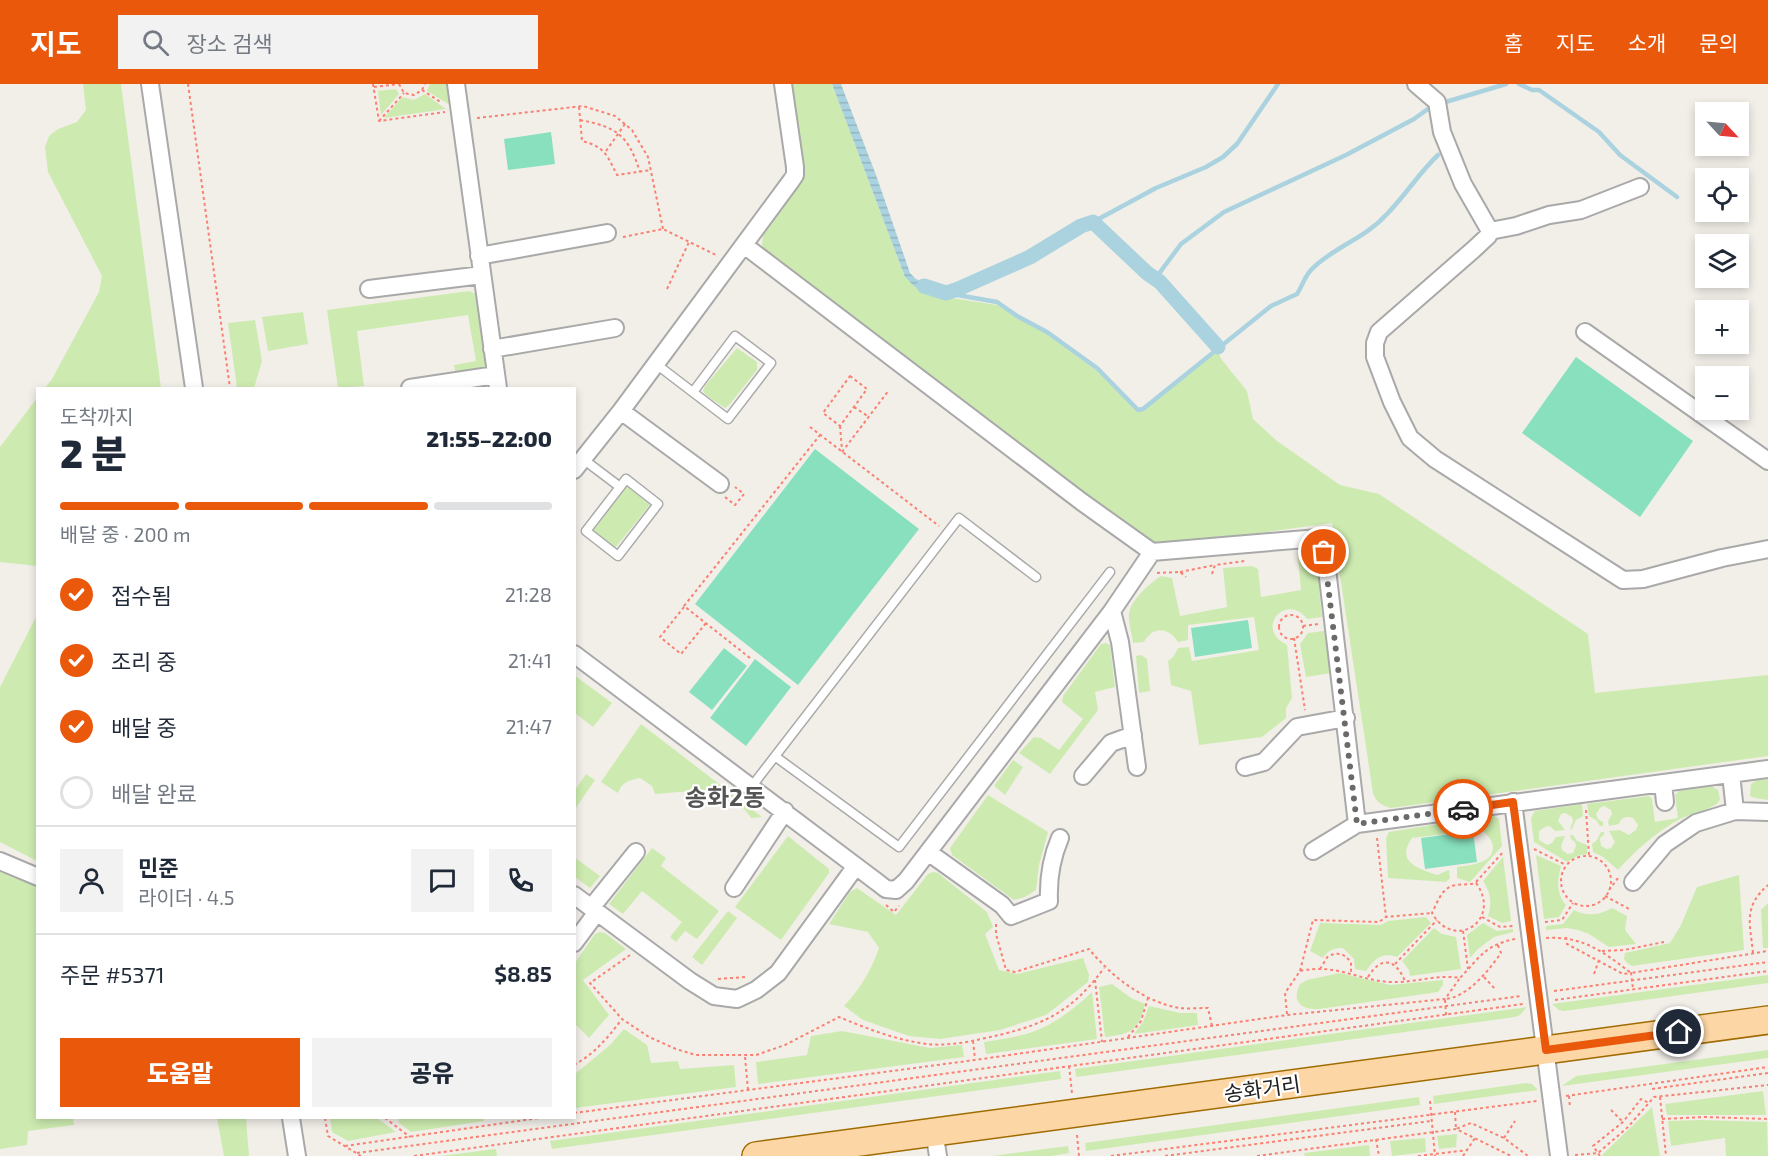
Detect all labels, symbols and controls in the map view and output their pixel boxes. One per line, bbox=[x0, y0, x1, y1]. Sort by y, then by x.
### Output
search box bbox=[118, 15, 538, 69]
text: 지도 bbox=[30, 26, 82, 60]
icon: search bbox=[139, 26, 172, 59]
text: 장소 검색 bbox=[187, 30, 272, 56]
text: 홈 bbox=[1504, 30, 1523, 55]
text: 지도 bbox=[1556, 30, 1595, 55]
text: 소개 bbox=[1628, 30, 1666, 55]
text: 문의 bbox=[1699, 30, 1738, 55]
north arrow bbox=[1695, 102, 1749, 156]
map controls bbox=[1695, 102, 1749, 420]
button: locate bbox=[1695, 168, 1749, 222]
button: layers bbox=[1695, 234, 1749, 288]
button: + bbox=[1695, 300, 1749, 354]
button: − bbox=[1695, 366, 1749, 420]
text: 도착까지 bbox=[60, 404, 134, 428]
text: 21:55–22:00 bbox=[426, 425, 552, 451]
text: 2 분 bbox=[60, 429, 127, 476]
text: 배달 중 · 200 m bbox=[60, 522, 191, 546]
pin bbox=[1298, 526, 1349, 577]
icon: bag bbox=[1307, 535, 1340, 568]
icon: check bbox=[60, 578, 93, 611]
text: 접수됨 bbox=[111, 582, 172, 608]
text: 21:28 bbox=[505, 582, 552, 606]
icon: check bbox=[60, 644, 93, 677]
text: 조리 중 bbox=[111, 648, 177, 674]
text: 21:41 bbox=[508, 648, 552, 672]
icon: check bbox=[60, 710, 93, 743]
text: 배달 중 bbox=[111, 714, 177, 740]
text: 21:47 bbox=[506, 714, 552, 738]
courier bbox=[1433, 779, 1493, 839]
text: 배달 완료 bbox=[111, 780, 197, 806]
district label: 송화2동 bbox=[685, 782, 765, 811]
icon: car bbox=[1447, 793, 1480, 826]
button: person bbox=[60, 849, 123, 912]
button: chat bbox=[411, 849, 474, 912]
button: phone bbox=[489, 849, 552, 912]
text: 민준 bbox=[138, 854, 178, 880]
text: 라이더 · 4.5 bbox=[138, 885, 234, 909]
text: $8.85 bbox=[494, 960, 552, 986]
text: 주문 #5371 bbox=[60, 961, 165, 987]
pin bbox=[1653, 1006, 1704, 1057]
icon: home bbox=[1662, 1015, 1695, 1048]
button: 도움말 bbox=[60, 1038, 300, 1107]
button: 공유 bbox=[312, 1038, 552, 1107]
street label: 송화거리 bbox=[1222, 1070, 1302, 1106]

